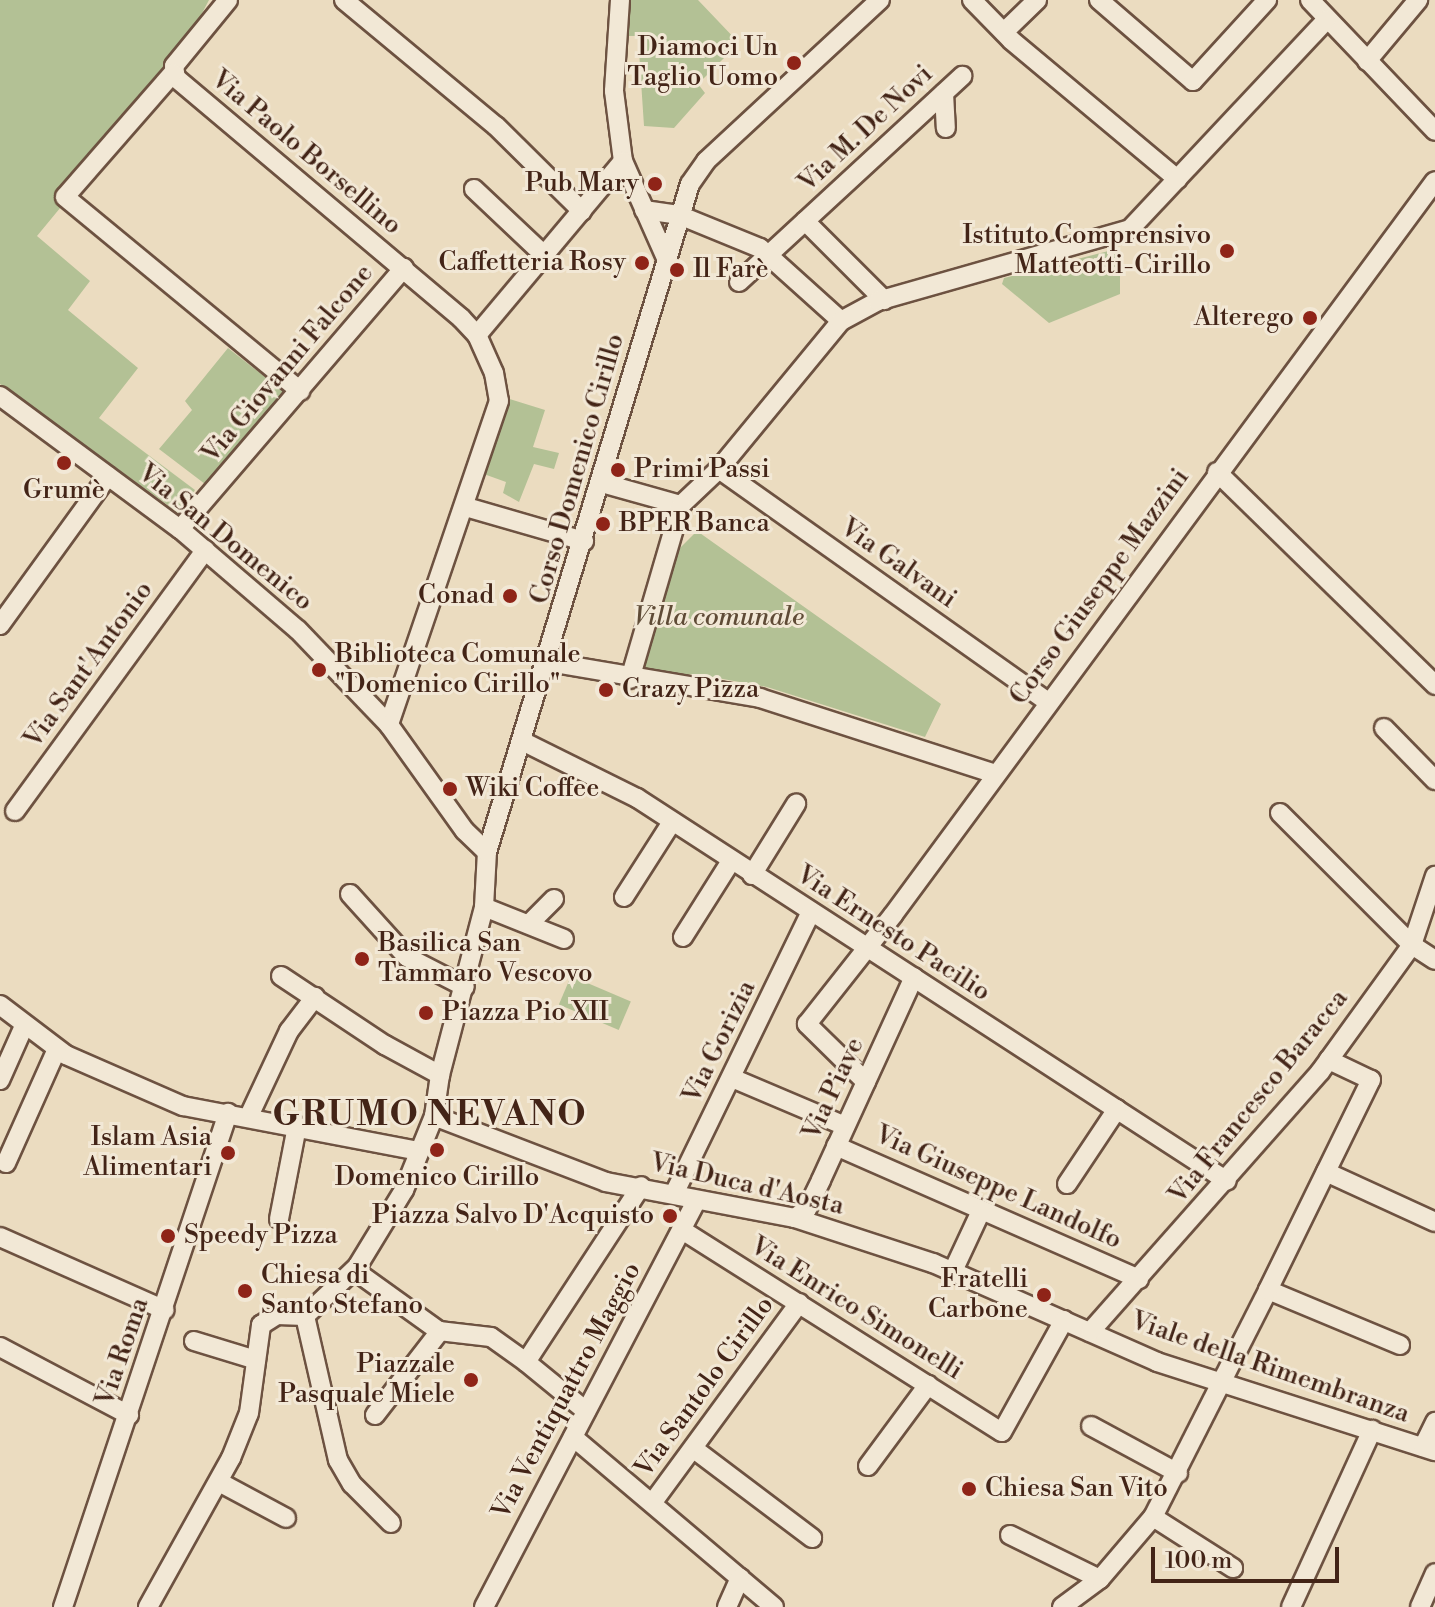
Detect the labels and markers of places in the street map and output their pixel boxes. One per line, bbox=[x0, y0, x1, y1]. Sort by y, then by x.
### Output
place label: Diamoci Un Taglio Uomo bbox=[627, 32, 778, 94]
marker: Diamoci Un Taglio Uomo bbox=[785, 54, 803, 72]
place label: Pub Mary bbox=[525, 168, 639, 200]
marker: Pub Mary bbox=[646, 175, 664, 193]
place label: Istituto Comprensivo Matteotti-Cirillo bbox=[962, 220, 1211, 282]
marker: Istituto Comprensivo Matteotti-Cirillo bbox=[1218, 242, 1236, 260]
place label: Caffetteria Rosy bbox=[438, 247, 626, 279]
marker: Caffetteria Rosy bbox=[633, 254, 651, 272]
place label: Il Farè bbox=[693, 254, 769, 286]
marker: Il Farè bbox=[668, 261, 686, 279]
place label: Alterego bbox=[1194, 302, 1294, 334]
marker: Alterego bbox=[1301, 309, 1319, 327]
marker: Grumè bbox=[55, 454, 73, 472]
place label: Primi Passi bbox=[634, 454, 770, 486]
marker: Primi Passi bbox=[609, 461, 627, 479]
place label: Grumè bbox=[23, 475, 105, 507]
place label: BPER Banca bbox=[619, 508, 770, 540]
marker: BPER Banca bbox=[594, 515, 612, 533]
place label: Conad bbox=[418, 580, 494, 612]
marker: Conad bbox=[501, 587, 519, 605]
place label: Biblioteca Comunale "Domenico Cirillo" bbox=[335, 639, 581, 700]
marker: Biblioteca Comunale "Domenico Cirillo" bbox=[310, 661, 328, 679]
place label: Crazy Pizza bbox=[622, 674, 759, 706]
marker: Crazy Pizza bbox=[597, 681, 615, 699]
place label: Wiki Coffee bbox=[466, 773, 599, 805]
marker: Wiki Coffee bbox=[441, 780, 459, 798]
place label: Basilica San Tammaro Vescovo bbox=[378, 928, 593, 990]
marker: Basilica San Tammaro Vescovo bbox=[353, 950, 371, 968]
place label: Piazza Pio XII bbox=[442, 997, 609, 1029]
marker: Piazza Pio XII bbox=[417, 1004, 435, 1022]
place label: Islam Asia Alimentari bbox=[83, 1122, 212, 1184]
marker: Domenico Cirillo bbox=[428, 1141, 446, 1159]
marker: Islam Asia Alimentari bbox=[219, 1144, 237, 1162]
place label: Domenico Cirillo bbox=[335, 1162, 539, 1194]
place label: Piazza Salvo D'Acquisto bbox=[372, 1200, 654, 1232]
marker: Piazza Salvo D'Acquisto bbox=[661, 1207, 679, 1225]
place label: Speedy Pizza bbox=[184, 1220, 338, 1252]
marker: Speedy Pizza bbox=[159, 1227, 177, 1245]
place label: Chiesa di Santo Stefano bbox=[261, 1260, 423, 1322]
place label: Fratelli Carbone bbox=[928, 1264, 1028, 1326]
marker: Chiesa di Santo Stefano bbox=[236, 1282, 254, 1300]
marker: Fratelli Carbone bbox=[1035, 1286, 1053, 1304]
place label: Piazzale Pasquale Miele bbox=[278, 1349, 455, 1410]
marker: Piazzale Pasquale Miele bbox=[462, 1371, 480, 1389]
place label: Chiesa San Vito bbox=[985, 1473, 1168, 1505]
marker: Chiesa San Vito bbox=[960, 1480, 978, 1498]

